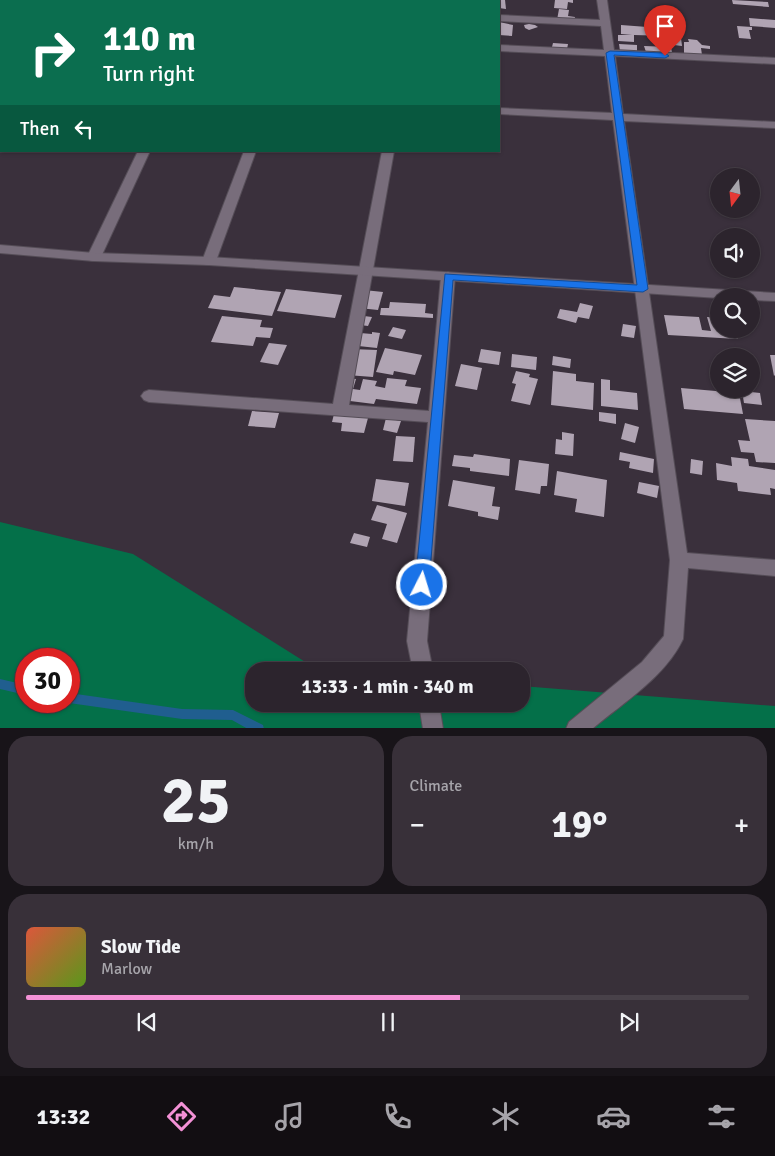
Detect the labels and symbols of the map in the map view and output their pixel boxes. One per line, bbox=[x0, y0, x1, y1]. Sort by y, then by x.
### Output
pin bbox=[644, 5, 686, 56]
north arrow bbox=[710, 168, 760, 218]
position arrow bbox=[395, 558, 447, 610]
speed limit sign: 30 bbox=[15, 648, 80, 713]

